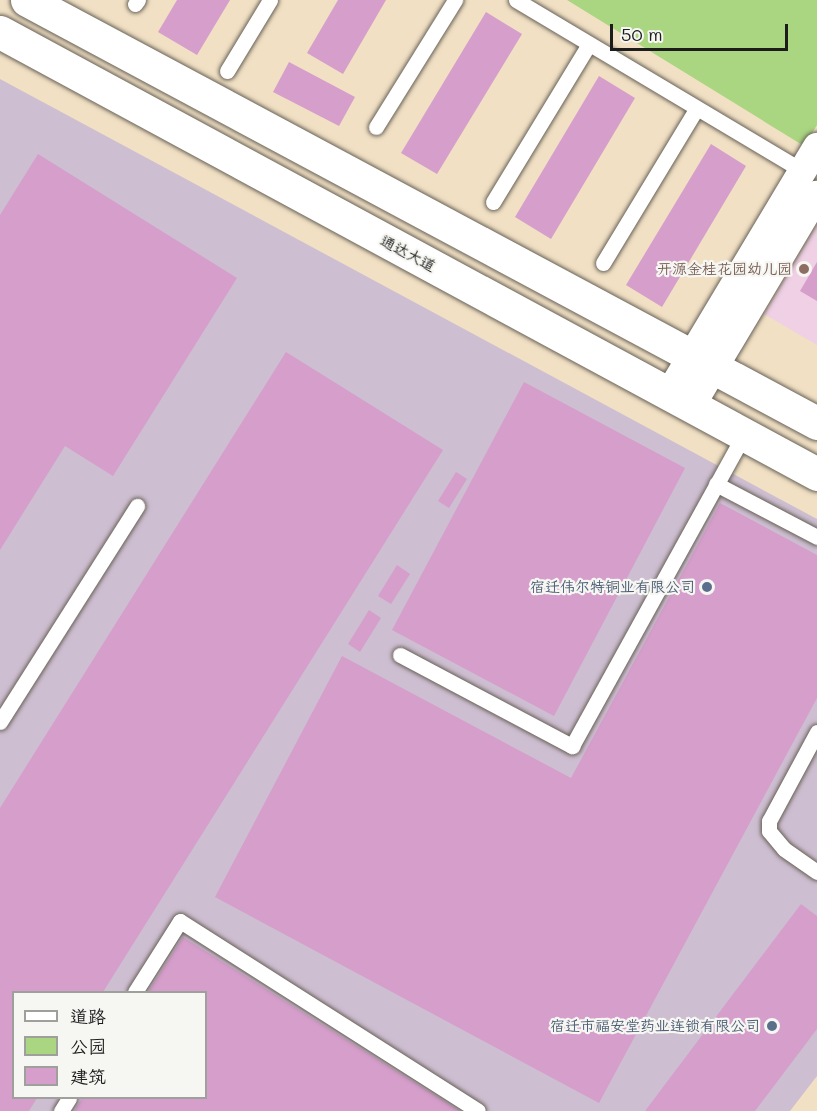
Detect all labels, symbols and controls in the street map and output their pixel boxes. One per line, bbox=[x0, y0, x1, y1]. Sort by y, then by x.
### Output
scale bar bbox=[613, 12, 792, 50]
text: 50 m bbox=[621, 22, 663, 46]
street label: 通达大道 bbox=[377, 231, 439, 275]
place label: 开源金桂花园幼儿园 bbox=[657, 260, 792, 278]
marker: 开源金桂花园幼儿园 bbox=[797, 262, 811, 276]
place label: 宿迁伟尔特铜业有限公司 bbox=[530, 578, 695, 596]
marker: 宿迁伟尔特铜业有限公司 bbox=[700, 580, 714, 594]
legend bbox=[12, 991, 207, 1099]
text: 道路 bbox=[70, 1004, 106, 1028]
place label: 宿迁市福安堂药业连锁有限公司 bbox=[550, 1017, 760, 1035]
marker: 宿迁市福安堂药业连锁有限公司 bbox=[765, 1019, 779, 1033]
text: 公园 bbox=[70, 1034, 106, 1058]
text: 建筑 bbox=[70, 1064, 106, 1088]

